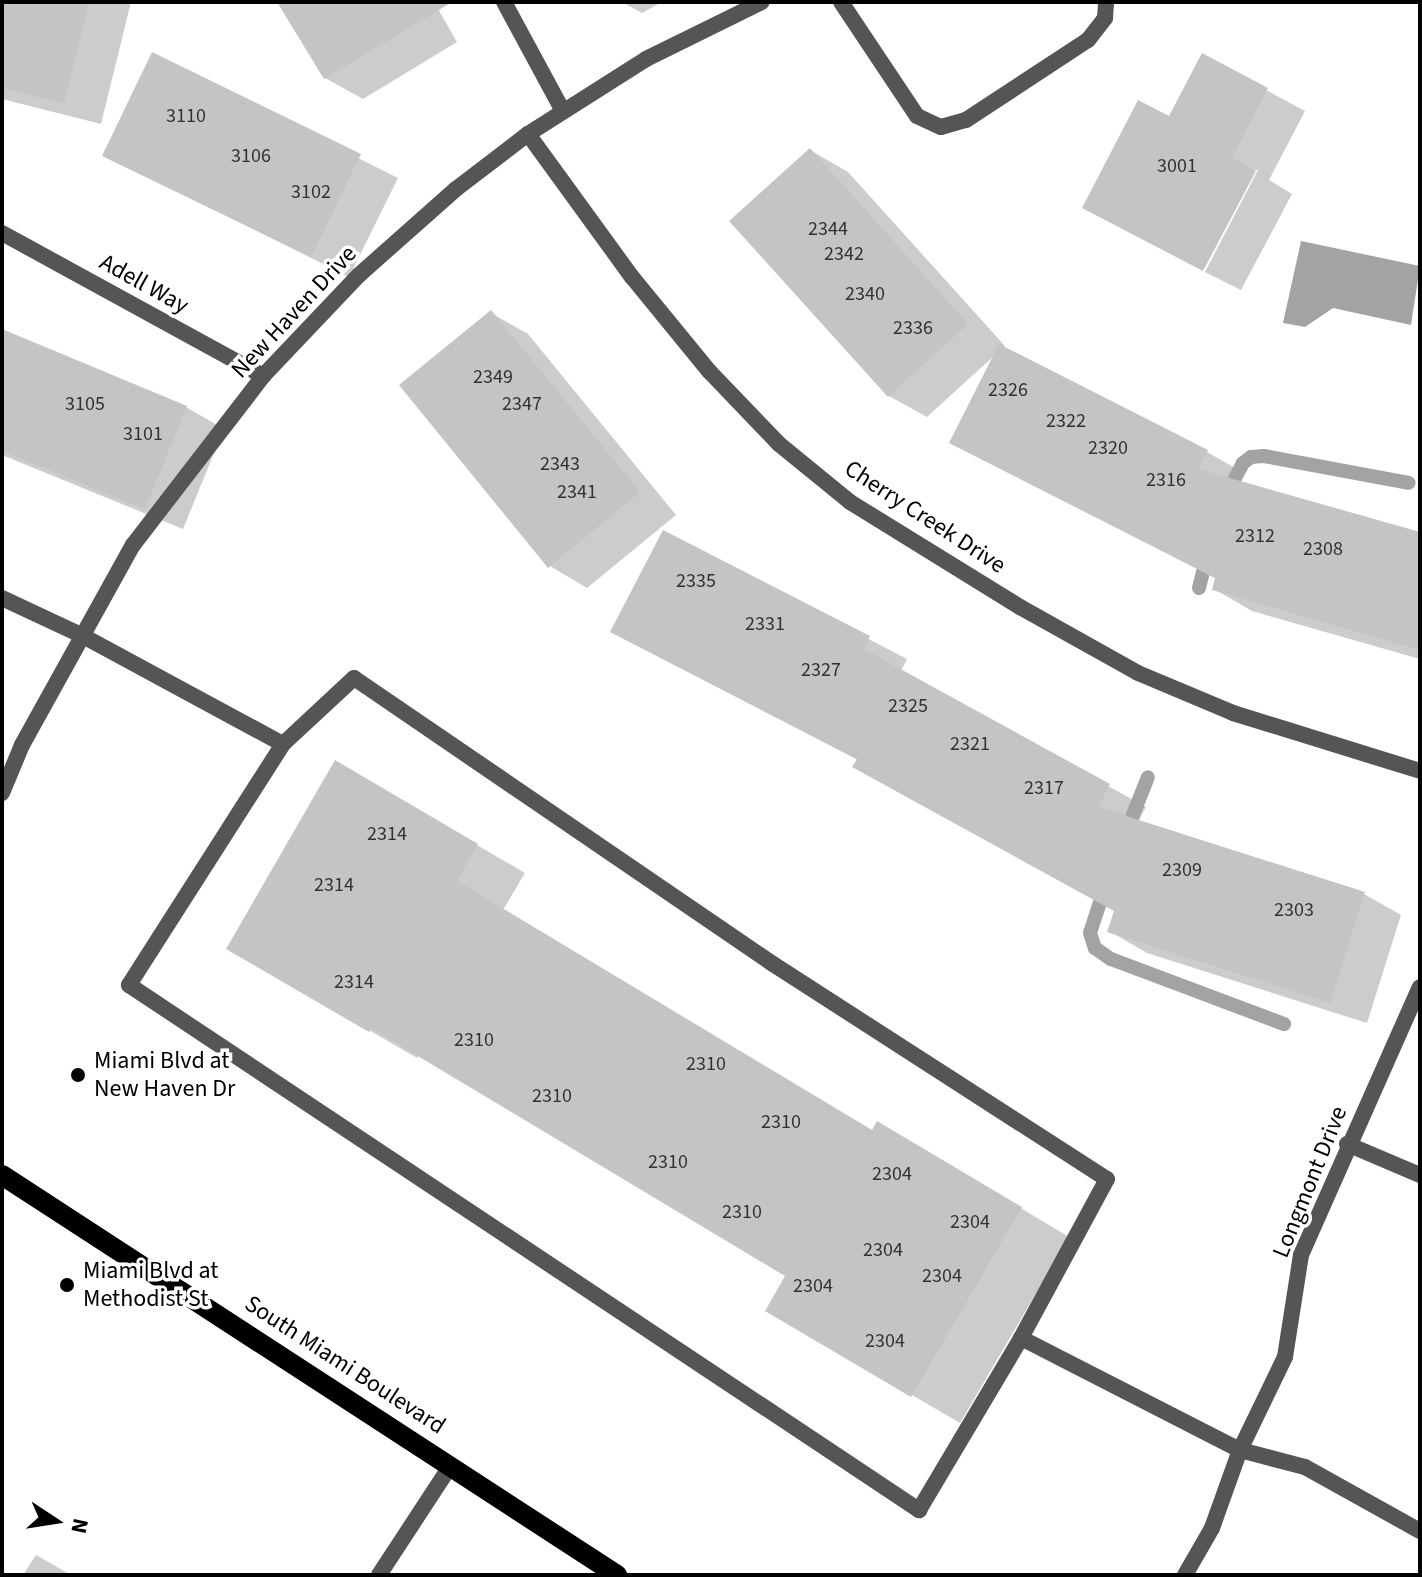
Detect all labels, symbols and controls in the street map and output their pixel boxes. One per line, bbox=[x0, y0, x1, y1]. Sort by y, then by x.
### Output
house number: 3110 bbox=[166, 104, 206, 128]
house number: 3106 bbox=[231, 144, 271, 168]
house number: 3001 bbox=[1157, 154, 1197, 178]
house number: 3102 bbox=[291, 180, 331, 204]
house number: 2344 bbox=[808, 217, 848, 241]
street label: New Haven Drive bbox=[225, 240, 363, 384]
house number: 2342 bbox=[824, 242, 864, 266]
street label: Adell Way bbox=[95, 248, 193, 320]
house number: 2340 bbox=[845, 282, 885, 306]
house number: 2336 bbox=[893, 316, 933, 340]
house number: 2349 bbox=[473, 365, 513, 389]
house number: 2326 bbox=[988, 378, 1028, 402]
house number: 3105 bbox=[65, 392, 105, 416]
house number: 2347 bbox=[502, 392, 542, 416]
house number: 2322 bbox=[1046, 409, 1086, 433]
house number: 3101 bbox=[123, 422, 163, 446]
house number: 2320 bbox=[1088, 436, 1128, 460]
house number: 2343 bbox=[540, 452, 580, 476]
street label: Cherry Creek Drive bbox=[839, 454, 1011, 580]
house number: 2316 bbox=[1146, 468, 1186, 492]
house number: 2341 bbox=[557, 480, 597, 504]
house number: 2312 bbox=[1235, 524, 1275, 548]
house number: 2308 bbox=[1303, 537, 1343, 561]
house number: 2335 bbox=[676, 569, 716, 593]
house number: 2331 bbox=[745, 612, 785, 636]
house number: 2327 bbox=[801, 658, 841, 682]
house number: 2325 bbox=[888, 694, 928, 718]
house number: 2321 bbox=[950, 732, 990, 756]
house number: 2317 bbox=[1024, 776, 1064, 800]
house number: 2314 bbox=[367, 822, 407, 846]
house number: 2309 bbox=[1162, 858, 1202, 882]
house number: 2314 bbox=[314, 873, 354, 897]
house number: 2303 bbox=[1274, 898, 1314, 922]
house number: 2314 bbox=[334, 970, 374, 994]
house number: 2310 bbox=[454, 1028, 494, 1052]
place label: Miami Blvd at New Haven Dr bbox=[94, 1047, 235, 1103]
house number: 2310 bbox=[686, 1052, 726, 1076]
marker: Miami Blvd at New Haven Dr bbox=[69, 1066, 87, 1084]
house number: 2310 bbox=[532, 1084, 572, 1108]
street label: Longmont Drive bbox=[1267, 1102, 1353, 1262]
house number: 2310 bbox=[761, 1110, 801, 1134]
house number: 2310 bbox=[648, 1150, 688, 1174]
house number: 2304 bbox=[872, 1162, 912, 1186]
house number: 2310 bbox=[722, 1200, 762, 1224]
house number: 2304 bbox=[950, 1210, 990, 1234]
house number: 2304 bbox=[863, 1238, 903, 1262]
place label: Miami Blvd at Methodist St bbox=[83, 1257, 218, 1313]
house number: 2304 bbox=[922, 1264, 962, 1288]
house number: 2304 bbox=[793, 1274, 833, 1298]
marker: Miami Blvd at Methodist St bbox=[58, 1276, 76, 1294]
street label: South Miami Boulevard bbox=[239, 1289, 451, 1441]
house number: 2304 bbox=[865, 1329, 905, 1353]
north arrow bbox=[16, 1481, 96, 1561]
text: N bbox=[62, 1515, 97, 1536]

